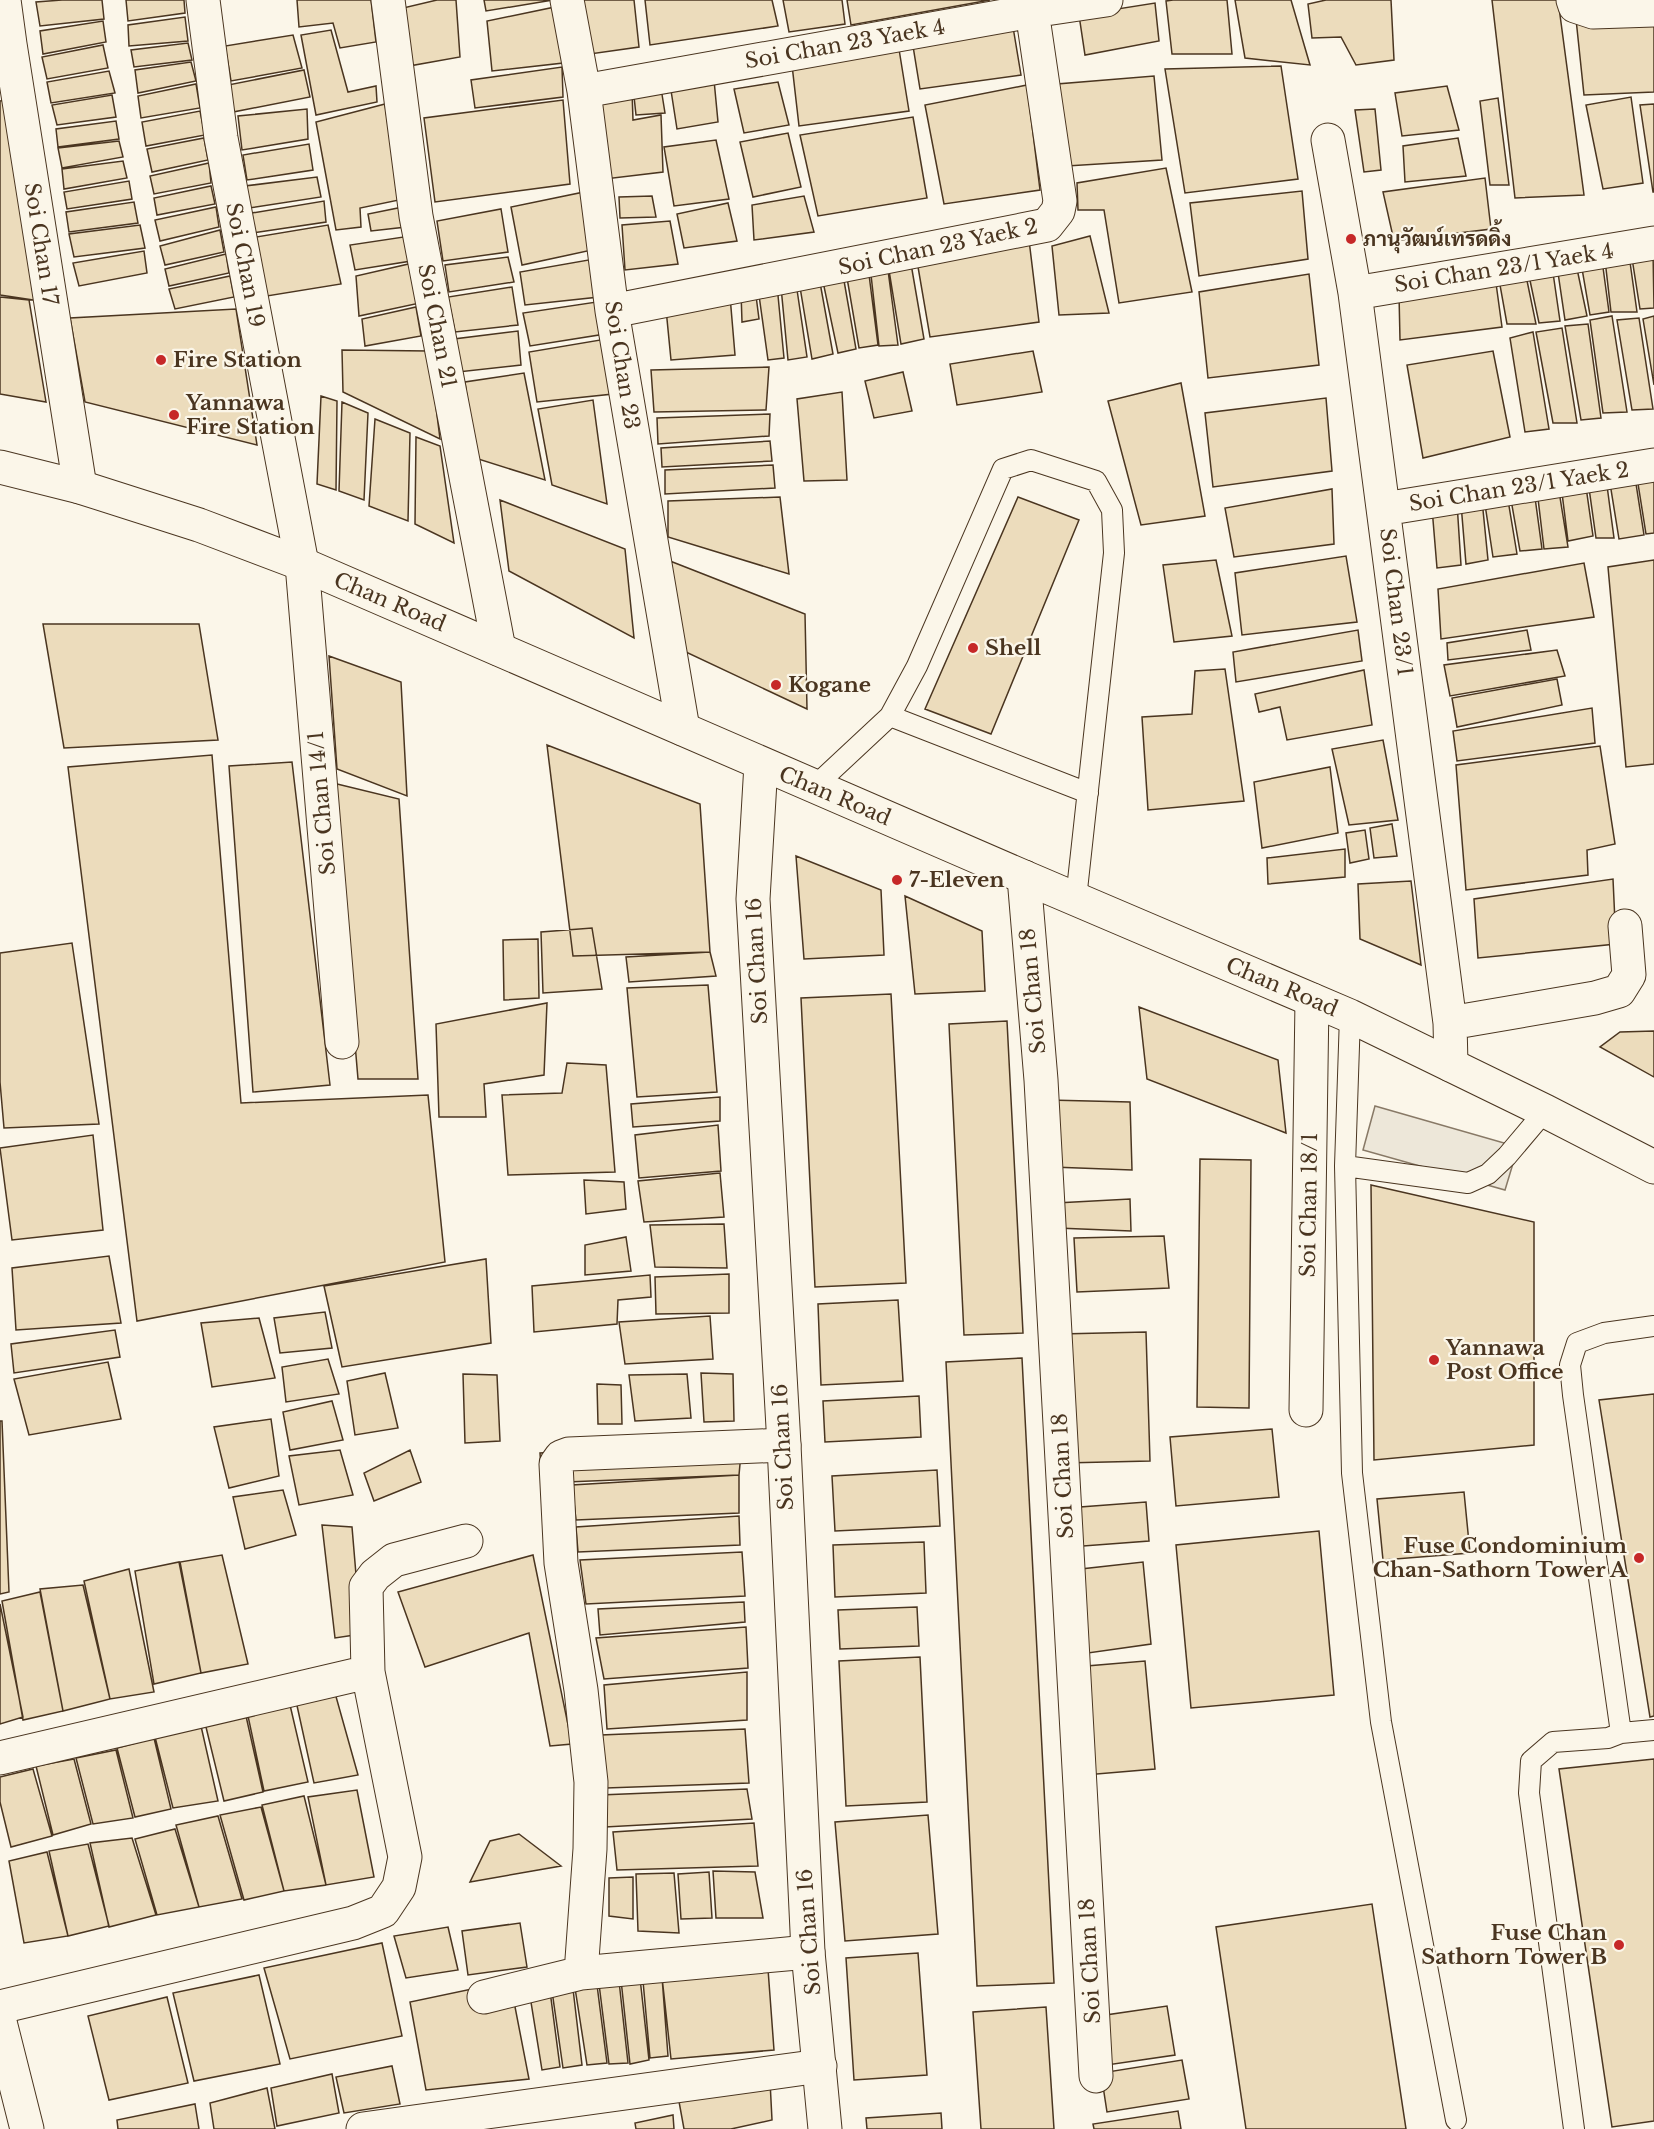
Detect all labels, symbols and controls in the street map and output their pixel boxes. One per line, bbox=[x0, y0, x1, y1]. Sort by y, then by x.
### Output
street label: Soi Chan 23 Yaek 4 bbox=[743, 14, 947, 74]
street label: Soi Chan 17 bbox=[18, 181, 64, 308]
street label: Soi Chan 19 bbox=[220, 200, 270, 330]
street label: Soi Chan 23 Yaek 2 bbox=[836, 213, 1040, 281]
place label: ภานุวัฒน์เทรดดิ้ง bbox=[1363, 219, 1511, 254]
marker: ภานุวัฒน์เทรดดิ้ง bbox=[1344, 232, 1358, 246]
street label: Soi Chan 23/1 Yaek 4 bbox=[1392, 238, 1616, 298]
street label: Soi Chan 21 bbox=[412, 262, 462, 390]
street label: Soi Chan 23 bbox=[599, 299, 645, 431]
place label: Fire Station bbox=[173, 347, 302, 373]
marker: Fire Station bbox=[154, 353, 168, 367]
place label: Yannawa Fire Station bbox=[185, 390, 315, 440]
marker: Yannawa Fire Station bbox=[167, 408, 181, 422]
street label: Soi Chan 23/1 Yaek 2 bbox=[1407, 457, 1631, 517]
street label: Soi Chan 23/1 bbox=[1374, 527, 1418, 677]
street label: Chan Road bbox=[330, 567, 450, 637]
place label: Shell bbox=[985, 635, 1042, 661]
marker: Shell bbox=[966, 641, 980, 655]
place label: Kogane bbox=[788, 672, 871, 698]
marker: Kogane bbox=[769, 678, 783, 692]
street label: Soi Chan 14/1 bbox=[303, 730, 341, 876]
street label: Chan Road bbox=[775, 761, 895, 831]
place label: 7-Eleven bbox=[909, 867, 1004, 893]
marker: 7-Eleven bbox=[890, 873, 904, 887]
street label: Soi Chan 16 bbox=[741, 897, 773, 1025]
street label: Soi Chan 18 bbox=[1015, 927, 1051, 1055]
street label: Chan Road bbox=[1222, 952, 1342, 1022]
street label: Soi Chan 18/1 bbox=[1295, 1132, 1323, 1278]
place label: Yannawa Post Office bbox=[1445, 1335, 1564, 1385]
marker: Yannawa Post Office bbox=[1427, 1353, 1441, 1367]
street label: Soi Chan 16 bbox=[767, 1383, 799, 1511]
street label: Soi Chan 18 bbox=[1047, 1412, 1079, 1540]
place label: Fuse Condominium Chan-Sathorn Tower A bbox=[1373, 1533, 1628, 1583]
marker: Fuse Condominium Chan-Sathorn Tower A bbox=[1632, 1551, 1646, 1565]
street label: Soi Chan 16 bbox=[792, 1868, 826, 1996]
street label: Soi Chan 18 bbox=[1074, 1897, 1106, 2025]
place label: Fuse Chan Sathorn Tower B bbox=[1421, 1920, 1607, 1970]
marker: Fuse Chan Sathorn Tower B bbox=[1612, 1938, 1626, 1952]

